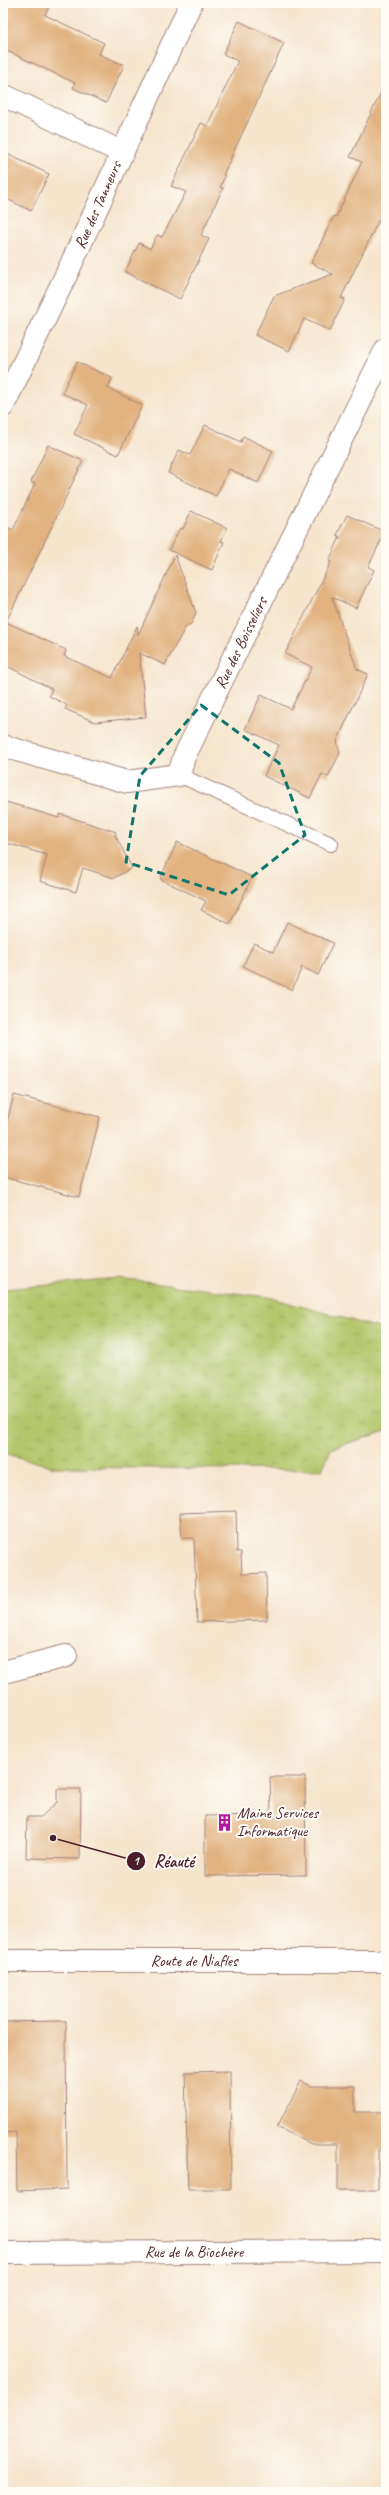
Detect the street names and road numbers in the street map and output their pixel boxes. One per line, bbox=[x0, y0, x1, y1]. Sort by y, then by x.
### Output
street label: Rue des Tanneurs bbox=[70, 157, 127, 252]
street label: Rue des Boisseliers bbox=[210, 593, 272, 692]
street label: Route de Niafles bbox=[151, 1951, 239, 1971]
street label: Rue de la Biochère bbox=[145, 2242, 245, 2262]

